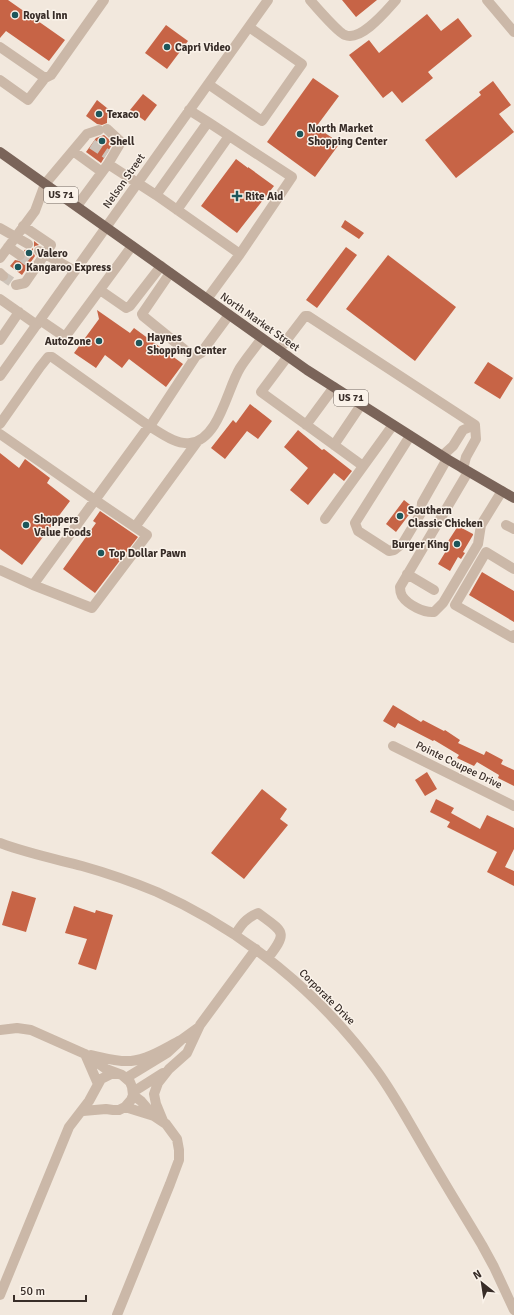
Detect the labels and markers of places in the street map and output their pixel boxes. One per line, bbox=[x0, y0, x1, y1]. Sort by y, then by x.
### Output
place label: Royal Inn bbox=[23, 9, 68, 22]
marker: Royal Inn bbox=[10, 10, 20, 20]
place label: Capri Video bbox=[175, 41, 231, 54]
marker: Capri Video bbox=[162, 42, 172, 52]
place label: Texaco bbox=[107, 108, 139, 121]
marker: Texaco bbox=[94, 109, 104, 119]
place label: North Market Shopping Center bbox=[308, 122, 388, 148]
marker: North Market Shopping Center bbox=[295, 129, 305, 139]
place label: Shell bbox=[110, 135, 135, 148]
marker: Shell bbox=[97, 136, 107, 146]
place label: Rite Aid bbox=[245, 190, 283, 203]
marker: Rite Aid bbox=[232, 191, 242, 201]
place label: Valero bbox=[37, 247, 68, 260]
marker: Valero bbox=[24, 248, 34, 258]
place label: Kangaroo Express bbox=[26, 261, 111, 274]
marker: Kangaroo Express bbox=[13, 262, 23, 272]
place label: Haynes Shopping Center bbox=[147, 331, 227, 357]
place label: AutoZone bbox=[45, 335, 92, 348]
marker: AutoZone bbox=[94, 336, 104, 346]
marker: Haynes Shopping Center bbox=[134, 338, 144, 348]
place label: Southern Classic Chicken bbox=[408, 504, 483, 530]
marker: Southern Classic Chicken bbox=[395, 511, 405, 521]
place label: Shoppers Value Foods bbox=[34, 513, 91, 539]
marker: Shoppers Value Foods bbox=[21, 520, 31, 530]
place label: Burger King bbox=[392, 538, 449, 551]
marker: Burger King bbox=[452, 539, 462, 549]
place label: Top Dollar Pawn bbox=[109, 547, 186, 560]
marker: Top Dollar Pawn bbox=[96, 548, 106, 558]

